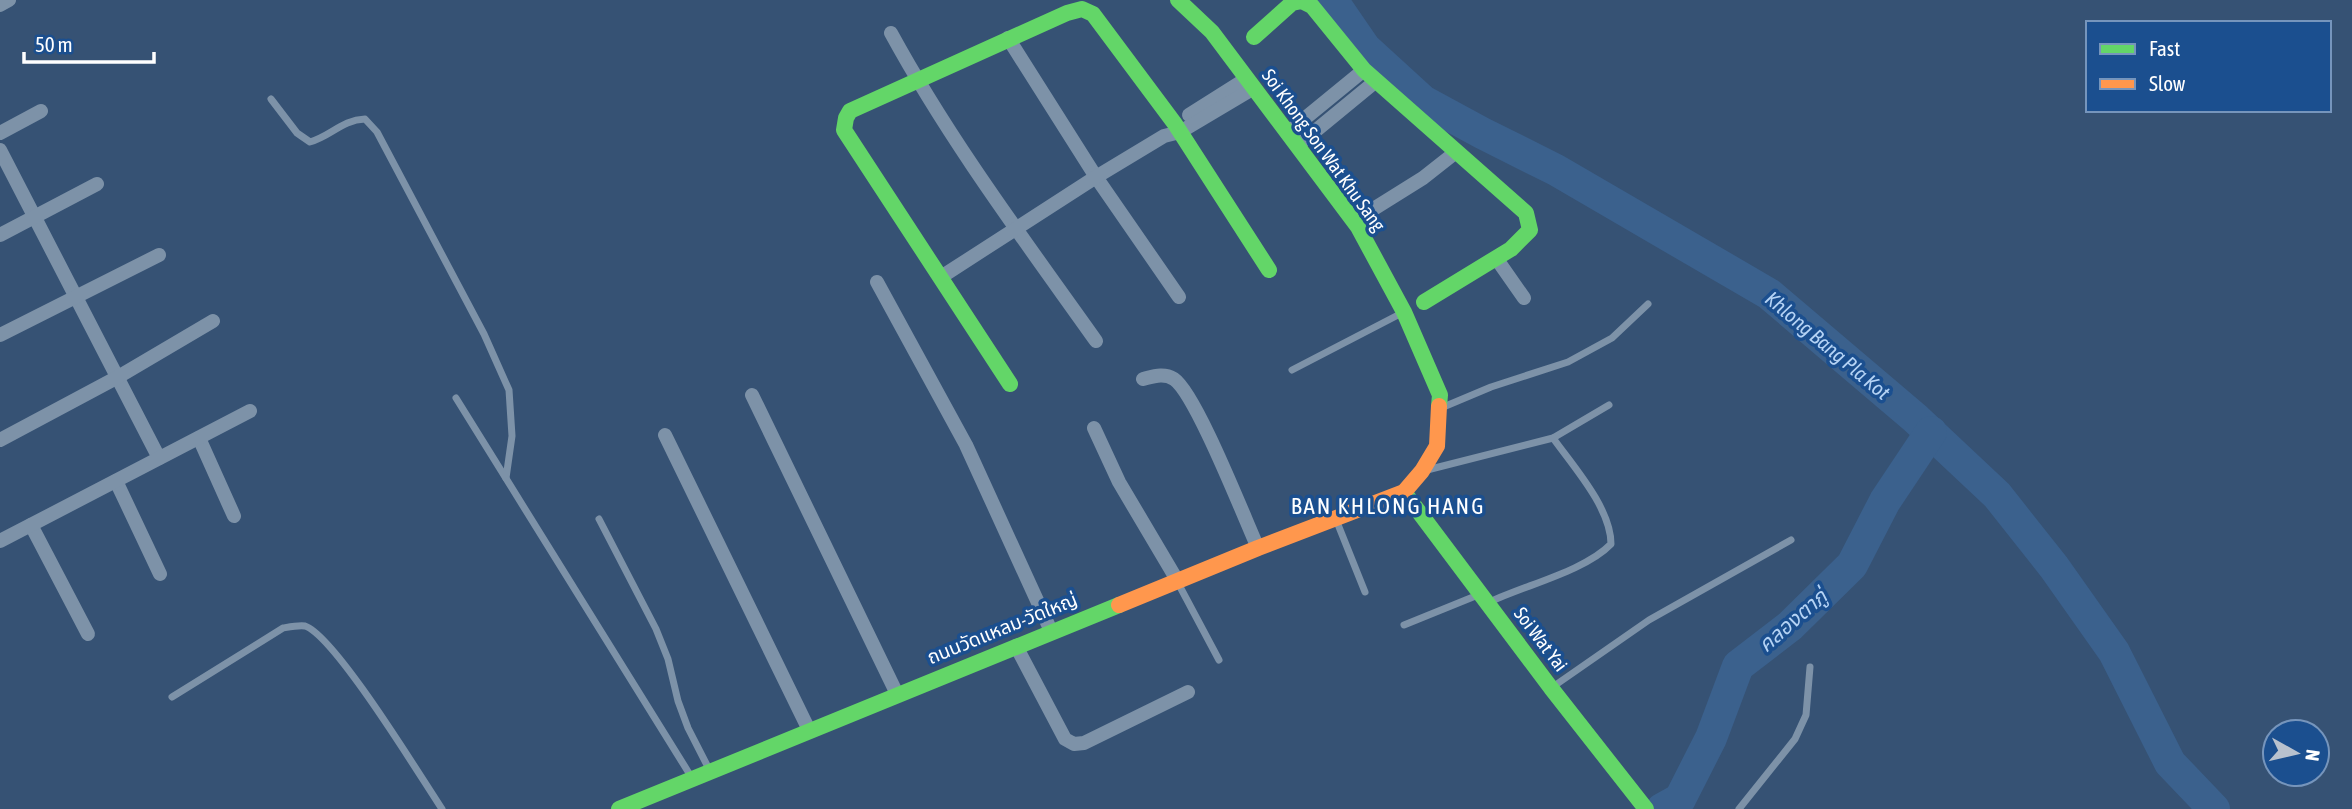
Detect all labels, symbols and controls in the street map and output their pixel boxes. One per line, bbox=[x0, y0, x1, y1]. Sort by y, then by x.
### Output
scale bar bbox=[24, 21, 154, 65]
legend bbox=[2086, 21, 2331, 112]
text: 50 m bbox=[35, 32, 73, 56]
text: Fast bbox=[2149, 36, 2180, 60]
street label: Soi Khong Son Wat Khu Sang bbox=[1258, 65, 1391, 236]
text: Slow bbox=[2149, 71, 2186, 95]
water label: Khlong Bang Pla Kot bbox=[1761, 286, 1895, 404]
district label: BAN KHLONG HANG bbox=[1291, 493, 1485, 519]
water label: คลองตาภู่ bbox=[1753, 582, 1835, 658]
street label: ถนนวัดแหลม-วัดใหญ่ bbox=[924, 588, 1080, 668]
street label: Soi Wat Yai bbox=[1510, 603, 1572, 675]
north arrow bbox=[2261, 718, 2331, 788]
text: N bbox=[2301, 748, 2325, 762]

